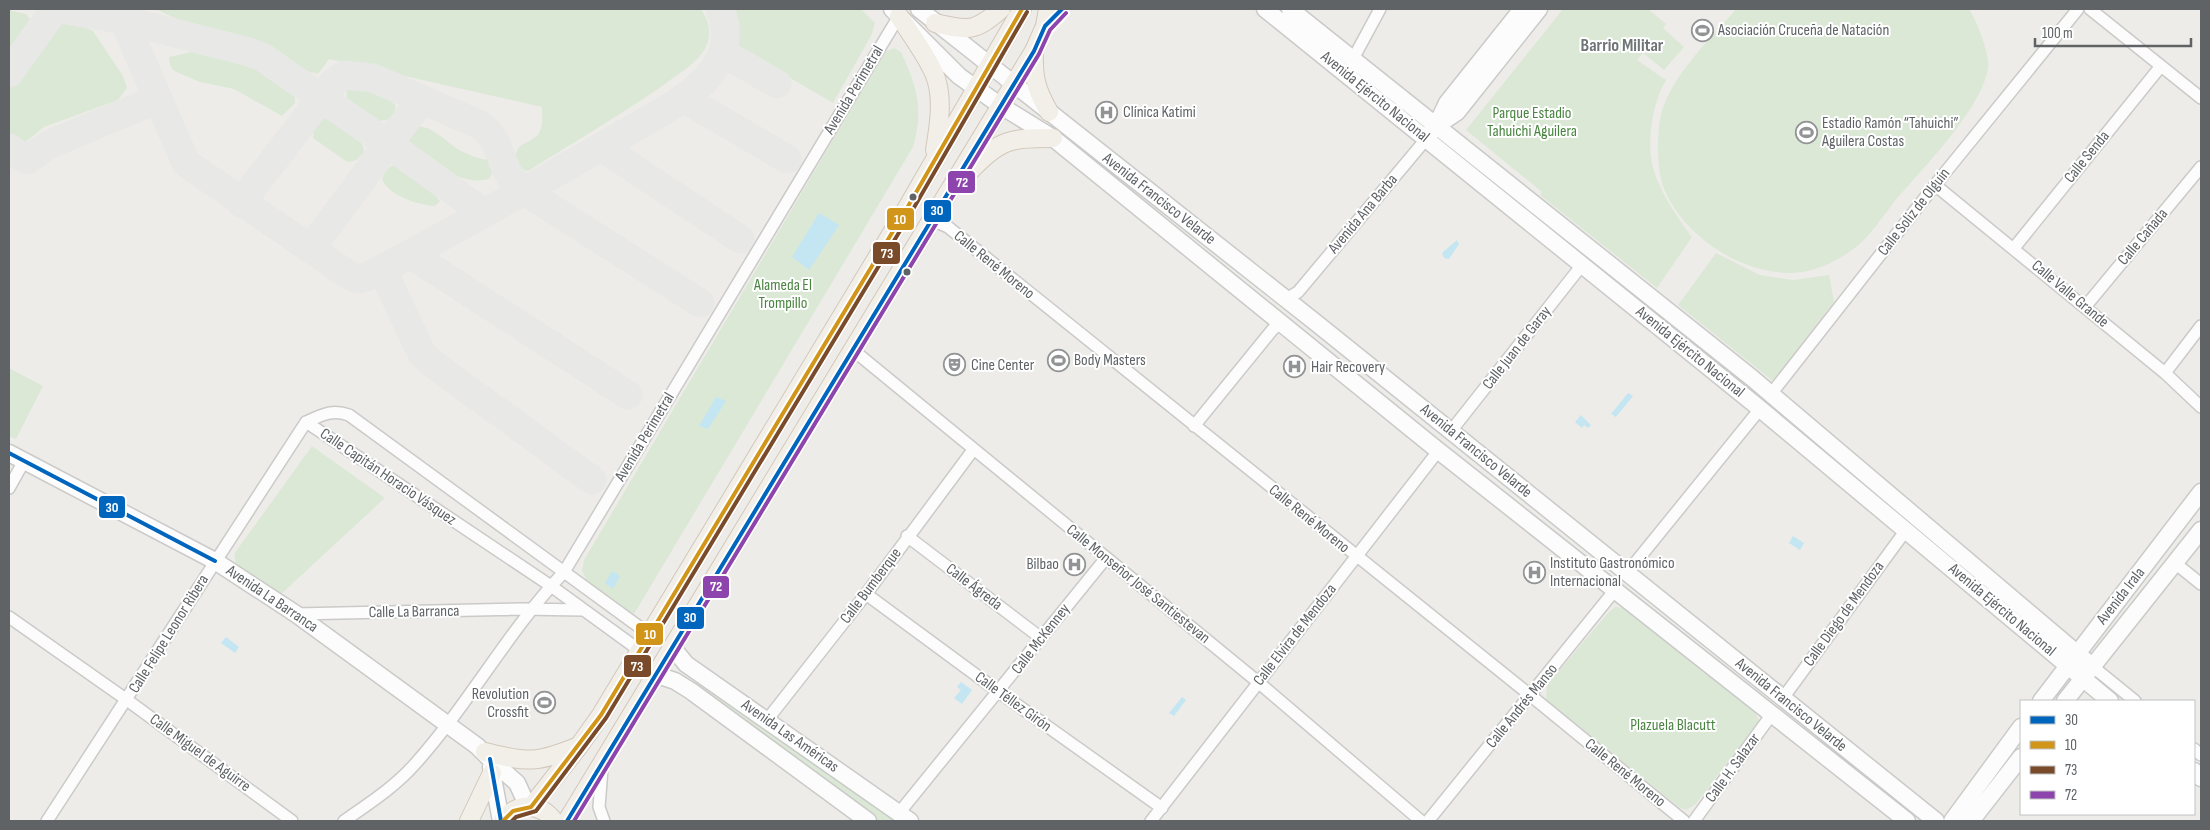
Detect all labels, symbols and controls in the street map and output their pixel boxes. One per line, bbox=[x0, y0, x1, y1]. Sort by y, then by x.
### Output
scale bar bbox=[2035, 15, 2191, 47]
sports icon: Asociación Cruceña de Natación bbox=[1690, 18, 1714, 42]
place label: Asociación Cruceña de Natación bbox=[1717, 21, 1889, 40]
text: 100 m bbox=[2042, 24, 2073, 43]
district label: Barrio Militar bbox=[1581, 35, 1664, 56]
street label: Avenida Perimetral bbox=[820, 42, 888, 139]
street label: Avenida Ejército Nacional bbox=[1316, 47, 1433, 147]
hospital icon: Clínica Katimi bbox=[1095, 100, 1119, 124]
place label: Clínica Katimi bbox=[1123, 103, 1196, 122]
park label: Parque Estadio Tahuichi Aguilera bbox=[1487, 104, 1577, 141]
place label: Estadio Ramón “Tahuichi” Aguilera Costas bbox=[1821, 114, 1959, 151]
sports icon: Estadio Ramón “Tahuichi” Aguilera Costas bbox=[1794, 120, 1818, 144]
street label: Calle Senda bbox=[2060, 127, 2114, 187]
street label: Avenida Francisco Velarde bbox=[1098, 148, 1219, 249]
street label: Calle Soliz de Olguín bbox=[1874, 164, 1954, 260]
line badge: 72 bbox=[947, 170, 976, 194]
street label: Avenida Ana Barba bbox=[1324, 170, 1402, 258]
text: 72 bbox=[956, 174, 968, 191]
unlabelled marker bbox=[908, 192, 918, 202]
line badge: 30 bbox=[923, 199, 952, 223]
text: 30 bbox=[931, 202, 944, 219]
street label: Calle Cañada bbox=[2114, 205, 2172, 269]
line badge: 10 bbox=[886, 207, 915, 231]
text: 10 bbox=[894, 211, 906, 228]
street label: Calle René Moreno bbox=[950, 227, 1038, 303]
line badge: 73 bbox=[872, 241, 901, 265]
text: 73 bbox=[881, 245, 893, 262]
street label: Calle Valle Grande bbox=[2028, 256, 2112, 332]
unlabelled marker bbox=[902, 267, 912, 277]
park label: Alameda El Trompillo bbox=[753, 276, 812, 313]
street label: Avenida Ejército Nacional bbox=[1631, 302, 1748, 402]
street label: Calle Juan de Garay bbox=[1479, 303, 1555, 393]
sports icon: Body Masters bbox=[1046, 348, 1070, 372]
place label: Body Masters bbox=[1074, 351, 1146, 370]
theatre icon: Cine Center bbox=[943, 353, 967, 377]
hospital icon: Hair Recovery bbox=[1283, 355, 1307, 379]
place label: Cine Center bbox=[971, 356, 1035, 375]
place label: Hair Recovery bbox=[1311, 358, 1385, 377]
street label: Avenida Perimetral bbox=[611, 389, 679, 486]
street label: Avenida Francisco Velarde bbox=[1416, 400, 1536, 502]
street label: Calle Capitán Horacio Vásquez bbox=[316, 424, 460, 530]
street label: Calle René Moreno bbox=[1265, 481, 1353, 557]
line badge: 30 bbox=[98, 495, 126, 519]
text: 30 bbox=[106, 499, 119, 516]
street label: Calle Monseñor José Santiestevan bbox=[1062, 520, 1214, 648]
street label: Calle Bumberque bbox=[836, 544, 906, 628]
hospital icon: Bilbao bbox=[1063, 552, 1087, 576]
place label: Instituto Gastronómico Internacional bbox=[1550, 554, 1675, 591]
place label: Bilbao bbox=[1027, 555, 1059, 574]
street label: Calle Diego de Mendoza bbox=[1800, 558, 1888, 670]
street label: Avenida Ejército Nacional bbox=[1944, 559, 2060, 660]
street label: Calle Ágreda bbox=[942, 560, 1006, 614]
hospital icon: Instituto Gastronómico Internacional bbox=[1522, 560, 1546, 584]
street label: Avenida La Barranca bbox=[222, 561, 321, 637]
street label: Avenida Irala bbox=[2092, 564, 2149, 629]
street label: Calle Felipe Leonor Ribera bbox=[125, 571, 213, 697]
line badge: 72 bbox=[702, 575, 730, 599]
text: 72 bbox=[710, 578, 722, 595]
street label: Calle Elvira de Mendoza bbox=[1249, 580, 1341, 690]
street label: Calle McKenney bbox=[1008, 600, 1074, 678]
street label: Calle La Barranca bbox=[368, 602, 460, 622]
line badge: 30 bbox=[676, 606, 705, 630]
text: 30 bbox=[684, 609, 697, 626]
line badge: 10 bbox=[635, 622, 664, 646]
text: 10 bbox=[644, 626, 656, 643]
line badge: 73 bbox=[623, 654, 652, 678]
street label: Avenida Francisco Velarde bbox=[1731, 654, 1851, 756]
text: 73 bbox=[631, 658, 643, 675]
street label: Calle Andrés Manso bbox=[1482, 660, 1562, 752]
street label: Calle Téllez Girón bbox=[971, 668, 1055, 736]
place label: Revolution Crossfit bbox=[472, 685, 529, 722]
sports icon: Revolution Crossfit bbox=[533, 691, 557, 715]
street label: Avenida Las Américas bbox=[737, 695, 842, 777]
legend bbox=[2020, 700, 2195, 815]
street label: Calle Miguel de Aguirre bbox=[146, 710, 254, 796]
text: 30 bbox=[2065, 711, 2078, 730]
park label: Plazuela Blacutt bbox=[1630, 716, 1716, 735]
street label: Calle H. Salazar bbox=[1702, 729, 1765, 806]
street label: Calle René Moreno bbox=[1581, 735, 1669, 811]
text: 10 bbox=[2065, 736, 2077, 755]
text: 73 bbox=[2065, 761, 2077, 780]
text: 72 bbox=[2065, 786, 2077, 805]

